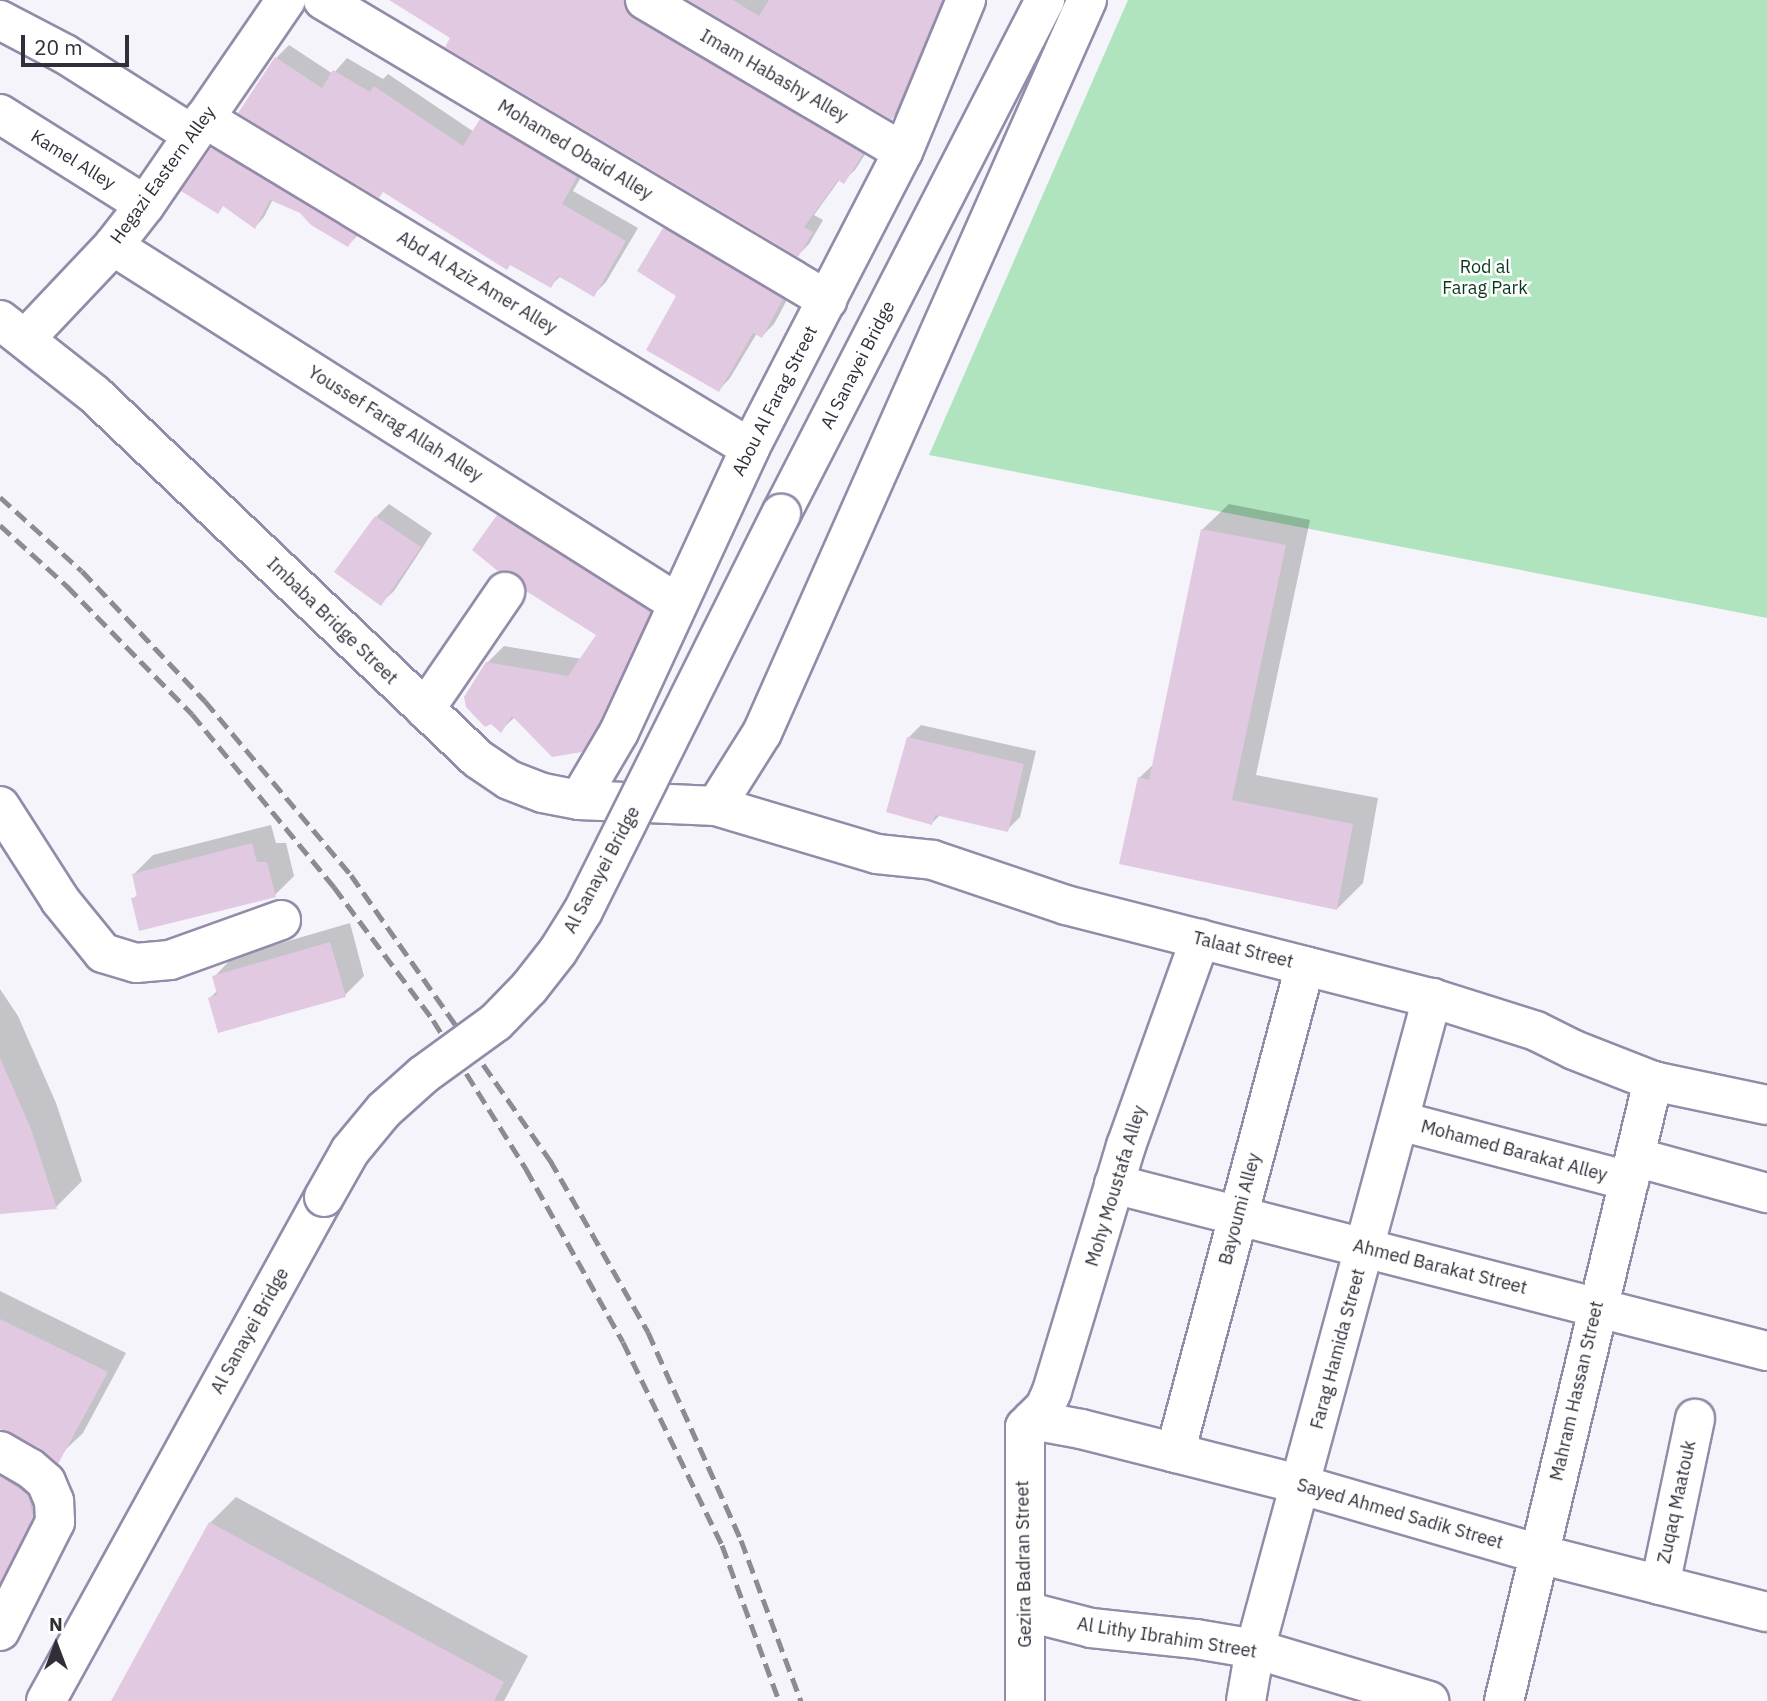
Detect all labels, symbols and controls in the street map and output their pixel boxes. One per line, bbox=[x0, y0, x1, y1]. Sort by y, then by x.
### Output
scale bar bbox=[24, 21, 133, 65]
street label: Imam Habashy Alley bbox=[696, 25, 852, 127]
text: 20 m bbox=[34, 33, 83, 61]
street label: Mohamed Obaid Alley bbox=[494, 95, 656, 205]
street label: Hegazi Eastern Alley bbox=[106, 102, 220, 248]
street label: Kamel Alley bbox=[27, 126, 119, 194]
street label: Abd Al Aziz Amer Alley bbox=[393, 227, 561, 339]
park label: Rod al Farag Park bbox=[1442, 257, 1528, 300]
street label: Al Sanayei Bridge bbox=[816, 297, 900, 433]
street label: Abou Al Farag Street bbox=[728, 322, 822, 480]
street label: Youssef Farag Allah Alley bbox=[304, 361, 486, 487]
street label: Imbaba Bridge Street bbox=[262, 553, 402, 689]
street label: Al Sanayei Bridge bbox=[559, 803, 645, 937]
street label: Talaat Street bbox=[1191, 927, 1295, 973]
street label: Mohy Moustafa Alley bbox=[1081, 1103, 1151, 1269]
street label: Mohamed Barakat Alley bbox=[1419, 1116, 1609, 1186]
street label: Bayoumi Alley bbox=[1215, 1151, 1265, 1267]
street label: Ahmed Barakat Street bbox=[1351, 1235, 1529, 1299]
street label: Al Sanayei Bridge bbox=[206, 1264, 294, 1398]
street label: Farag Hamida Street bbox=[1306, 1266, 1370, 1432]
street label: Mahram Hassan Street bbox=[1546, 1299, 1608, 1483]
street label: Zuqaq Maatouk bbox=[1653, 1439, 1701, 1565]
street label: Sayed Ahmed Sadik Street bbox=[1294, 1474, 1506, 1554]
street label: Gezira Badran Street bbox=[1012, 1480, 1036, 1648]
north arrow bbox=[21, 1610, 91, 1680]
text: N bbox=[49, 1612, 63, 1636]
street label: Al Lithy Ibrahim Street bbox=[1076, 1613, 1258, 1663]

